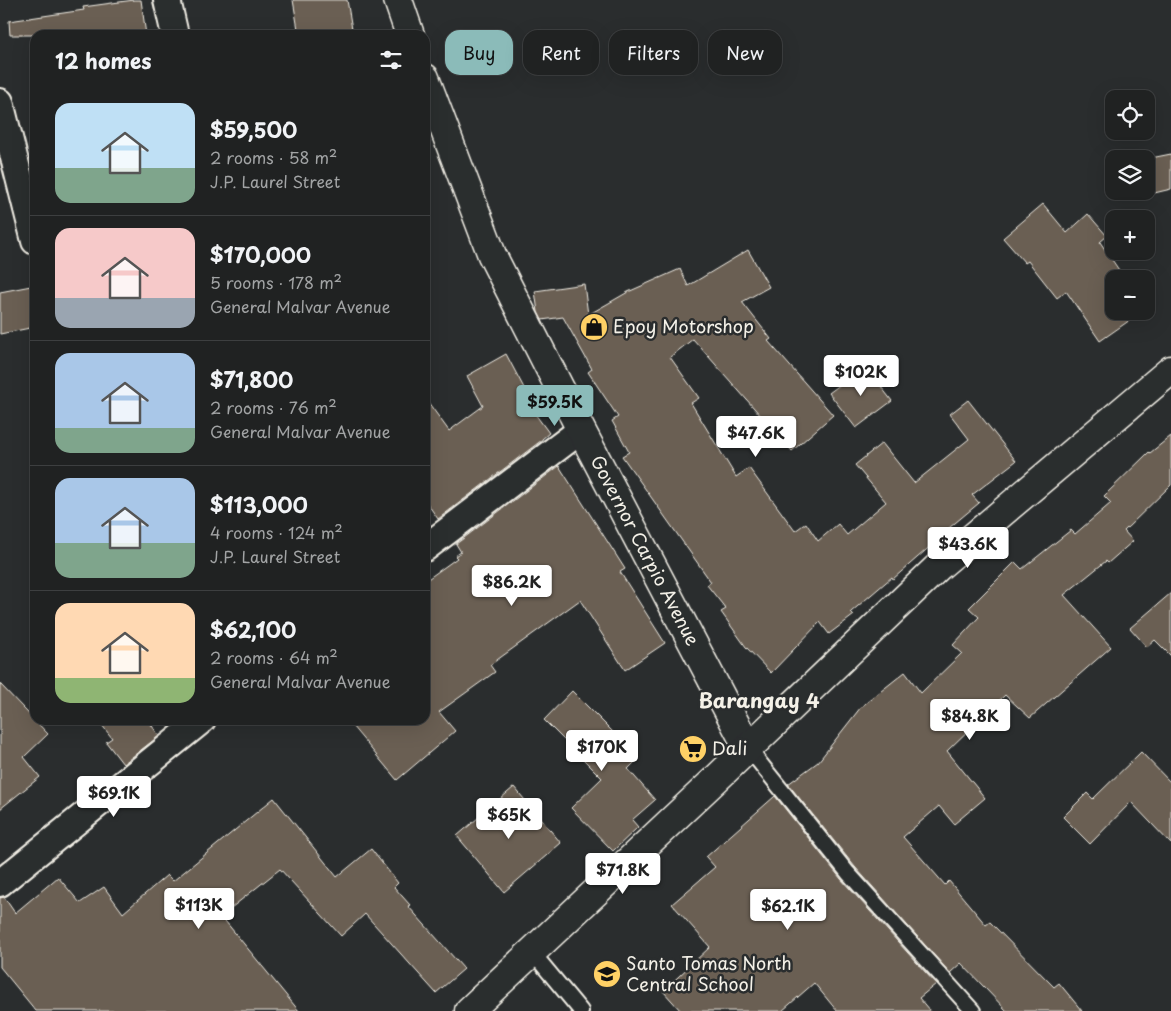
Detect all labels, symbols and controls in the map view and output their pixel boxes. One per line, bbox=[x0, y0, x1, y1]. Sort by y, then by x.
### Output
chip: Buy bbox=[445, 30, 513, 75]
chip: Rent bbox=[523, 30, 599, 75]
chip: Filters bbox=[609, 30, 698, 75]
chip: New bbox=[708, 30, 782, 75]
text: 12 homes bbox=[55, 44, 152, 76]
icon: filters bbox=[377, 46, 405, 74]
map controls bbox=[1105, 90, 1155, 320]
button: locate bbox=[1105, 90, 1155, 140]
text: $59,500 bbox=[210, 113, 297, 145]
icon: home bbox=[95, 123, 155, 183]
text: 2 rooms · 58 m² bbox=[210, 145, 337, 169]
button: layers bbox=[1105, 150, 1155, 200]
text: J.P. Laurel Street bbox=[210, 169, 340, 193]
button: + bbox=[1105, 210, 1155, 260]
text: $170,000 bbox=[210, 238, 311, 270]
icon: home bbox=[95, 248, 155, 308]
text: 5 rooms · 178 m² bbox=[210, 270, 342, 294]
button: − bbox=[1105, 270, 1155, 320]
text: General Malvar Avenue bbox=[210, 294, 390, 318]
shop icon: Epoy Motorshop bbox=[579, 312, 609, 342]
place label: Epoy Motorshop bbox=[613, 312, 754, 339]
pin: $102K bbox=[826, 354, 896, 397]
text: $102K bbox=[835, 359, 887, 383]
text: $71,800 bbox=[210, 363, 293, 395]
icon: home bbox=[95, 373, 155, 433]
pin: $59.5K bbox=[514, 384, 596, 427]
text: $59.5K bbox=[527, 389, 583, 413]
text: 2 rooms · 76 m² bbox=[210, 395, 337, 419]
pin: $47.6K bbox=[715, 416, 797, 458]
text: General Malvar Avenue bbox=[210, 419, 390, 443]
text: $47.6K bbox=[727, 420, 785, 444]
street label: Governor Carpio Avenue bbox=[585, 450, 707, 650]
text: $113,000 bbox=[210, 488, 308, 520]
icon: home bbox=[95, 498, 155, 558]
text: 4 rooms · 124 m² bbox=[210, 520, 343, 544]
pin: $43.6K bbox=[927, 526, 1009, 569]
text: $43.6K bbox=[939, 531, 997, 555]
text: J.P. Laurel Street bbox=[210, 544, 340, 568]
pin: $86.2K bbox=[471, 564, 553, 607]
text: $86.2K bbox=[483, 569, 541, 593]
text: $62,100 bbox=[210, 613, 296, 645]
icon: home bbox=[95, 623, 155, 683]
text: 2 rooms · 64 m² bbox=[210, 645, 338, 669]
text: General Malvar Avenue bbox=[210, 669, 390, 693]
district label: Barangay 4 bbox=[698, 685, 820, 715]
pin: $84.8K bbox=[929, 698, 1011, 741]
text: $84.8K bbox=[941, 703, 999, 727]
pin: $170K bbox=[567, 730, 637, 772]
text: $170K bbox=[577, 734, 627, 758]
supermarket icon: Dali bbox=[678, 734, 708, 764]
place label: Dali bbox=[712, 734, 747, 761]
pin: $69.1K bbox=[73, 776, 155, 818]
text: $69.1K bbox=[88, 780, 140, 804]
pin: $65K bbox=[479, 798, 539, 840]
text: $65K bbox=[487, 802, 531, 826]
pin: $71.8K bbox=[582, 852, 664, 895]
text: $71.8K bbox=[596, 857, 650, 881]
pin: $113K bbox=[164, 888, 234, 930]
pin: $62.1K bbox=[747, 888, 829, 931]
text: $113K bbox=[175, 892, 223, 916]
text: $62.1K bbox=[761, 893, 815, 917]
place label: Santo Tomas North Central School bbox=[626, 949, 792, 997]
school or university icon: Santo Tomas North Central School bbox=[592, 959, 622, 989]

